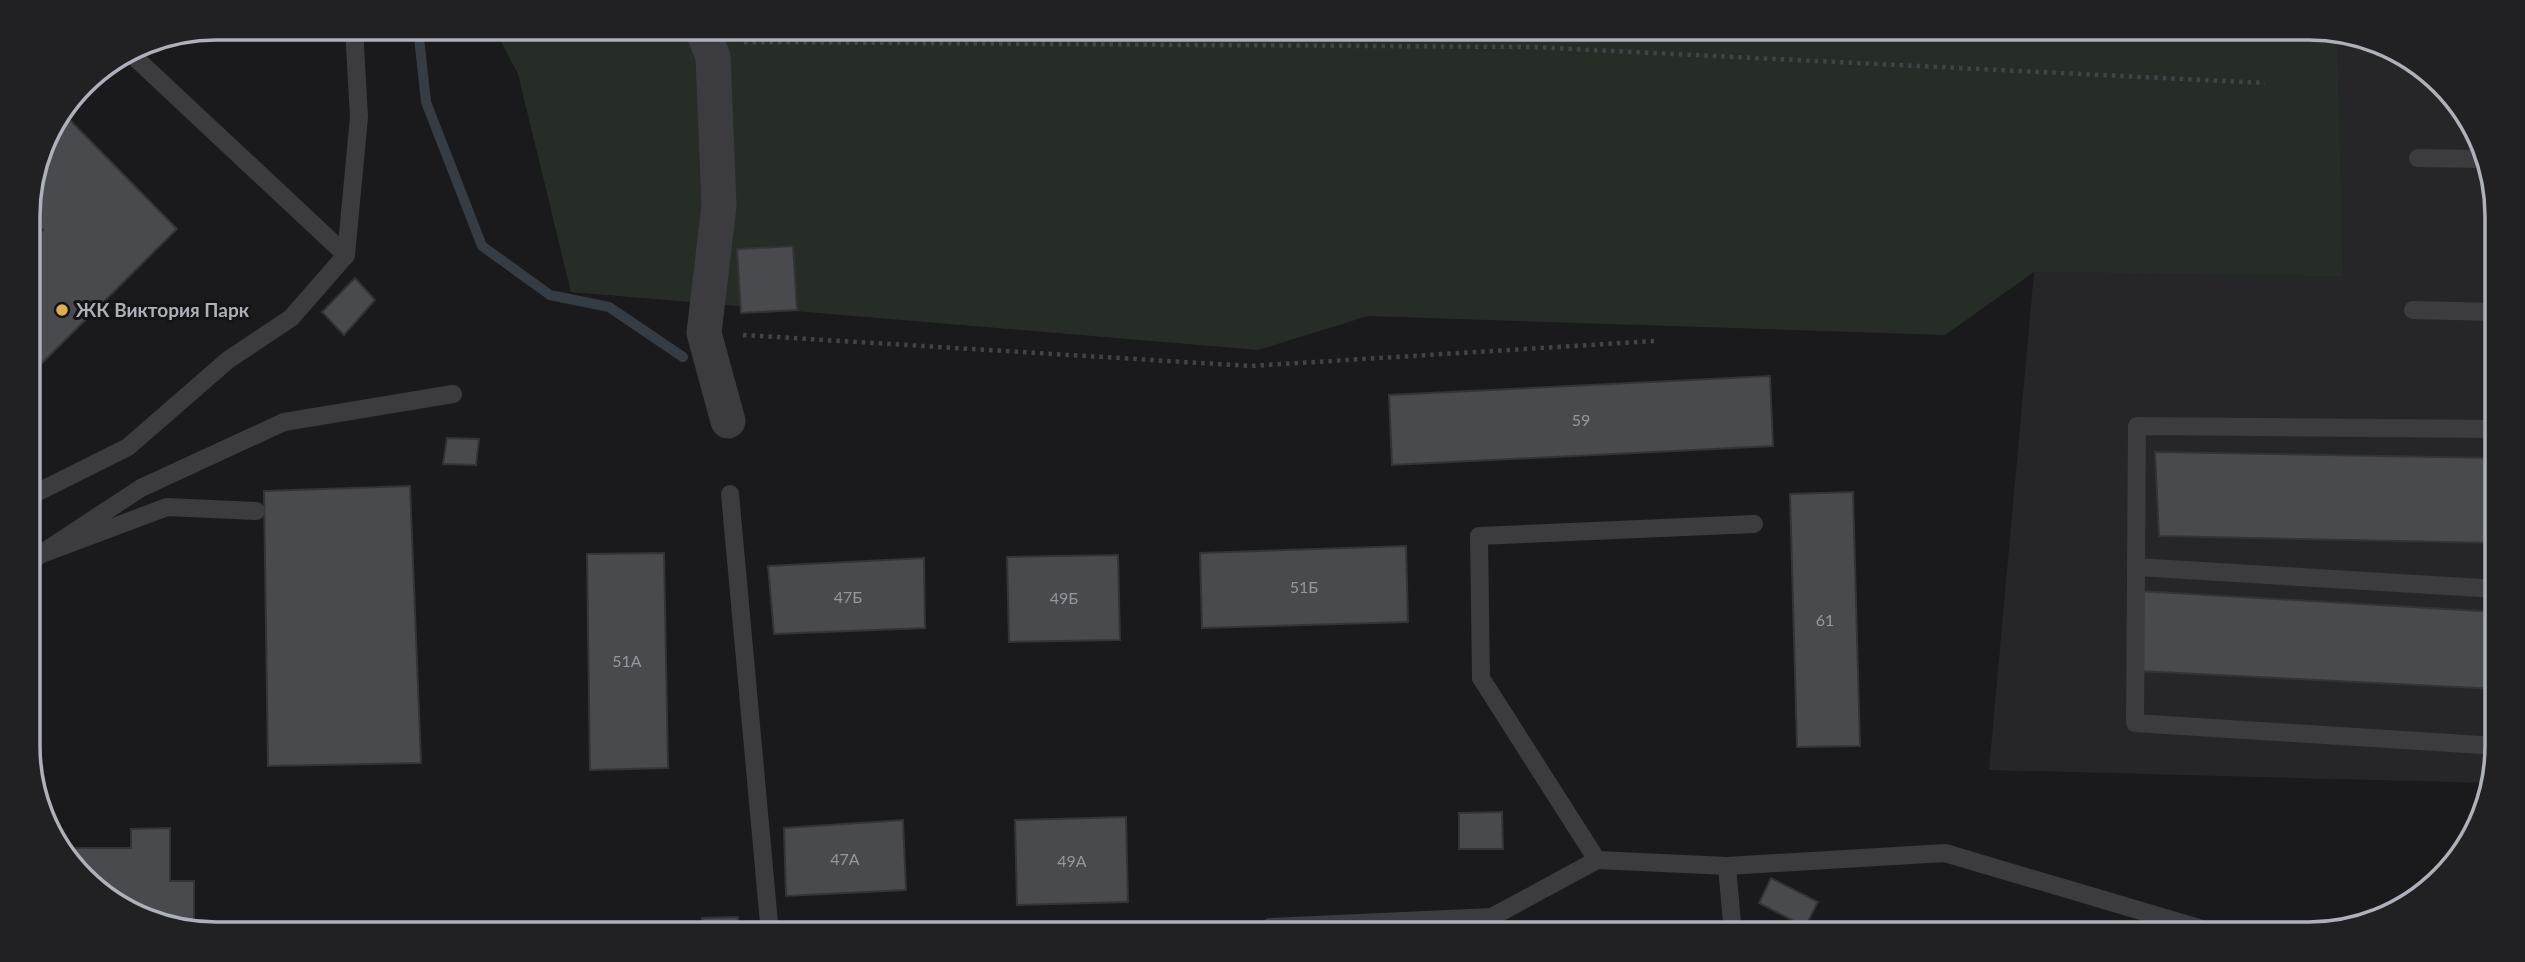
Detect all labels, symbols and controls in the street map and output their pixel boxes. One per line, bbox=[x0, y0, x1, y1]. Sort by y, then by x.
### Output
place label: ЖК Виктория Парк bbox=[76, 298, 250, 321]
marker: ЖК Виктория Парк bbox=[54, 302, 70, 318]
house number: 59 bbox=[1572, 410, 1590, 429]
house number: 51Б bbox=[1290, 577, 1318, 596]
house number: 47Б bbox=[834, 587, 862, 606]
house number: 49Б bbox=[1050, 588, 1078, 607]
house number: 61 bbox=[1816, 610, 1834, 629]
house number: 51А bbox=[612, 651, 642, 670]
house number: 47А bbox=[830, 849, 860, 868]
house number: 49А bbox=[1057, 851, 1087, 870]

